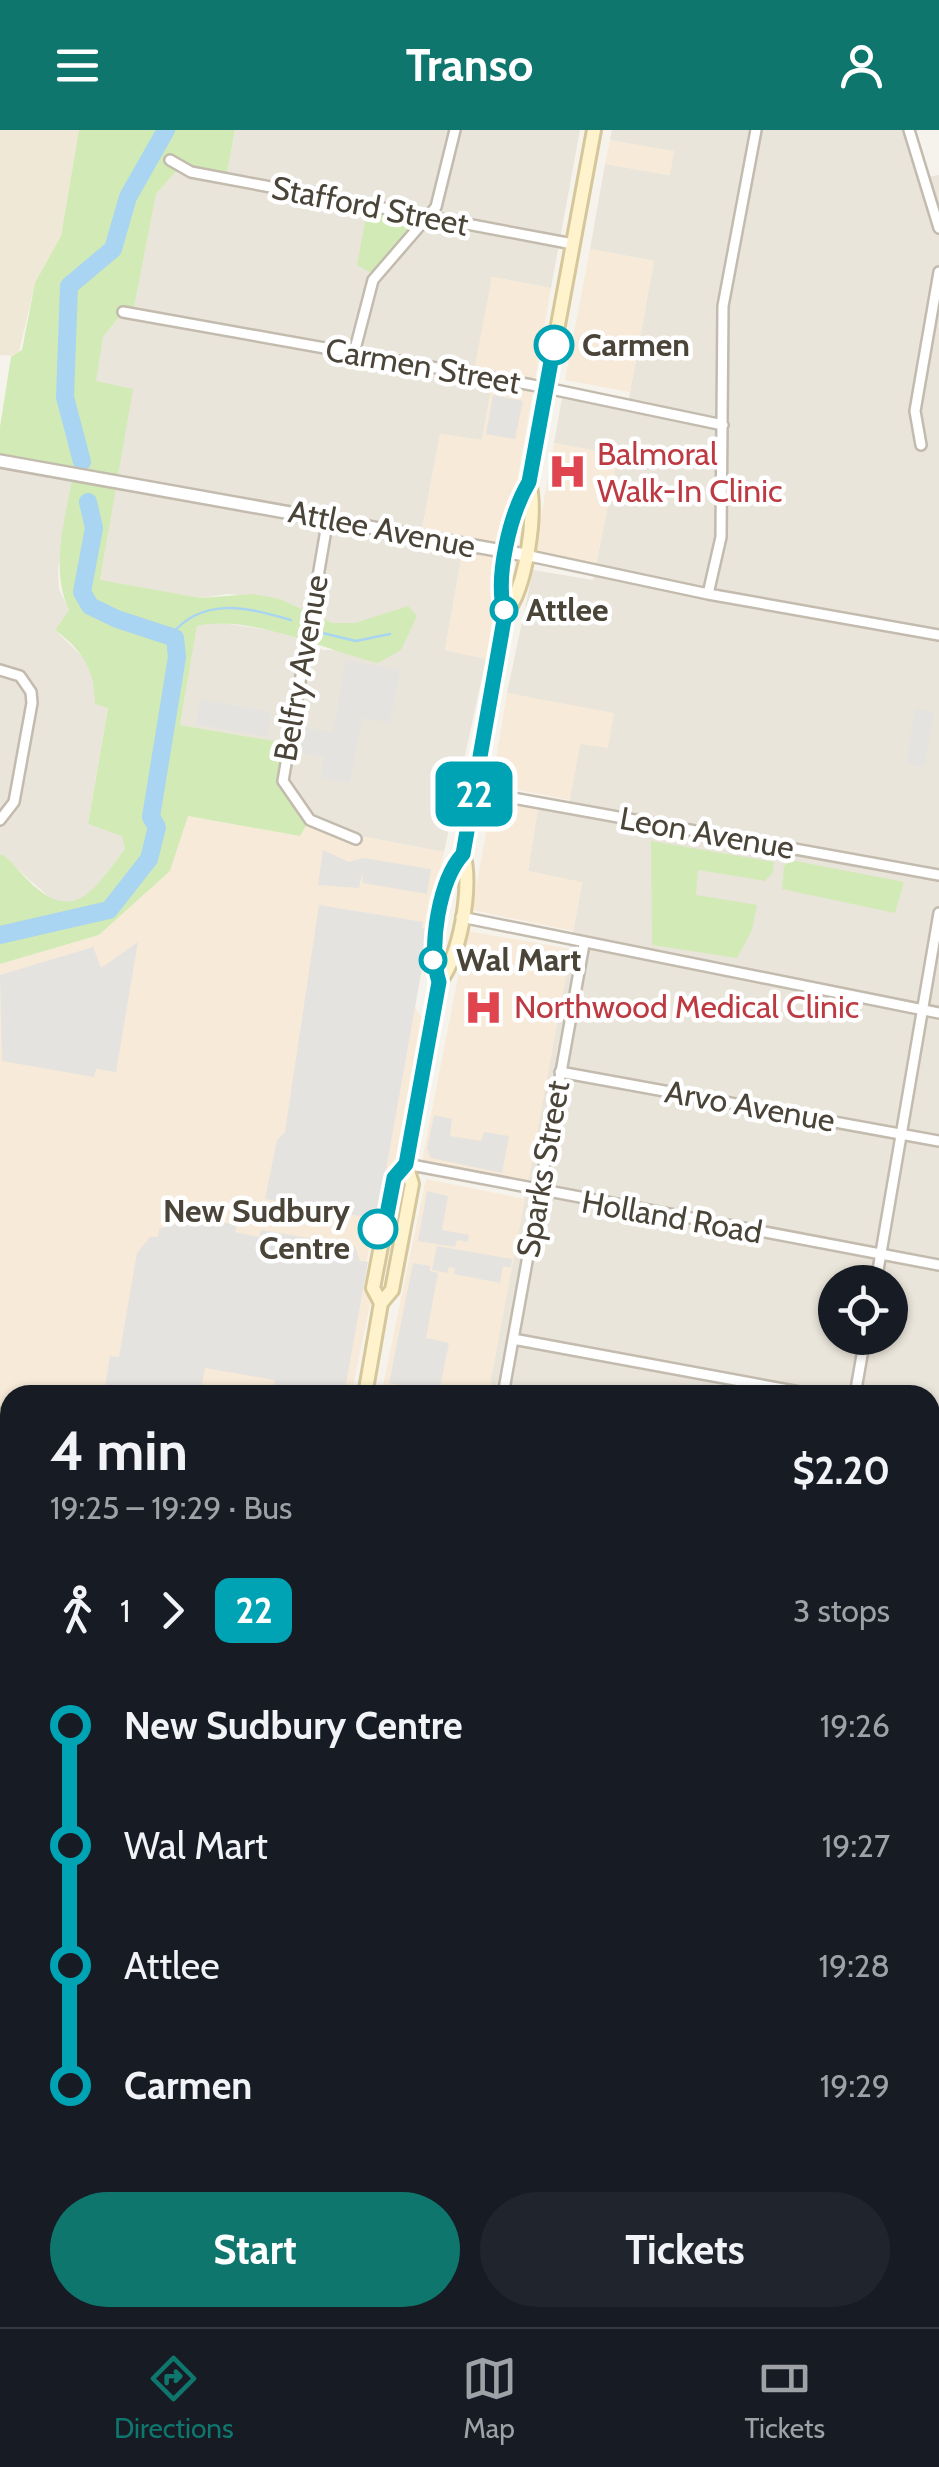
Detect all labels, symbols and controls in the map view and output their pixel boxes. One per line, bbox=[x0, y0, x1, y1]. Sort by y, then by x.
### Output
icon: menu bbox=[50, 38, 105, 93]
text: Transo bbox=[406, 38, 533, 92]
icon: person bbox=[834, 38, 889, 93]
street label: Stafford Street bbox=[268, 167, 472, 244]
place label: Carmen bbox=[582, 325, 690, 364]
marker: Carmen bbox=[535, 326, 573, 364]
street label: Carmen Street bbox=[323, 329, 524, 402]
place label: Balmoral Walk-In Clinic bbox=[597, 434, 783, 510]
hospital icon: Balmoral Walk-In Clinic bbox=[546, 451, 588, 493]
street label: Attlee Avenue bbox=[285, 491, 479, 566]
street label: Belfry Avenue bbox=[265, 572, 336, 764]
place label: Attlee bbox=[526, 590, 609, 629]
marker: Attlee bbox=[491, 597, 517, 623]
line badge: 22 bbox=[429, 762, 519, 826]
text: 22 bbox=[455, 773, 493, 816]
street label: Leon Avenue bbox=[617, 798, 797, 867]
place label: Wal Mart bbox=[456, 940, 581, 979]
marker: Wal Mart bbox=[420, 947, 446, 973]
hospital icon: Northwood Medical Clinic bbox=[463, 986, 505, 1028]
place label: Northwood Medical Clinic bbox=[514, 987, 859, 1026]
street label: Arvo Avenue bbox=[662, 1071, 838, 1140]
street label: Sparks Street bbox=[508, 1077, 577, 1260]
street label: Holland Road bbox=[579, 1181, 765, 1252]
place label: New Sudbury Centre bbox=[163, 1191, 351, 1267]
marker: New Sudbury Centre bbox=[359, 1210, 397, 1248]
map controls bbox=[818, 1265, 908, 1355]
button: locate bbox=[818, 1265, 908, 1355]
text: 4 min bbox=[50, 1417, 188, 1484]
text: $2.20 bbox=[792, 1447, 890, 1494]
text: 19:25 – 19:29 · Bus bbox=[50, 1488, 292, 1527]
icon: walk bbox=[50, 1583, 105, 1638]
icon: forward bbox=[145, 1583, 200, 1638]
text: 22 bbox=[235, 1589, 272, 1632]
text: 1 bbox=[120, 1591, 130, 1630]
text: 3 stops bbox=[793, 1591, 890, 1630]
text: New Sudbury Centre bbox=[124, 1702, 463, 1749]
text: 19:26 bbox=[820, 1706, 890, 1745]
text: Wal Mart bbox=[124, 1822, 268, 1869]
text: 19:27 bbox=[822, 1826, 890, 1865]
text: Attlee bbox=[124, 1942, 220, 1989]
text: 19:28 bbox=[819, 1946, 890, 1985]
text: Carmen bbox=[124, 2062, 252, 2109]
text: 19:29 bbox=[820, 2066, 890, 2105]
button: Start bbox=[50, 2192, 460, 2307]
button: Tickets bbox=[480, 2192, 890, 2307]
tab: Directions bbox=[114, 2351, 234, 2445]
tab: Map bbox=[462, 2351, 517, 2445]
tab: Tickets bbox=[744, 2351, 825, 2445]

